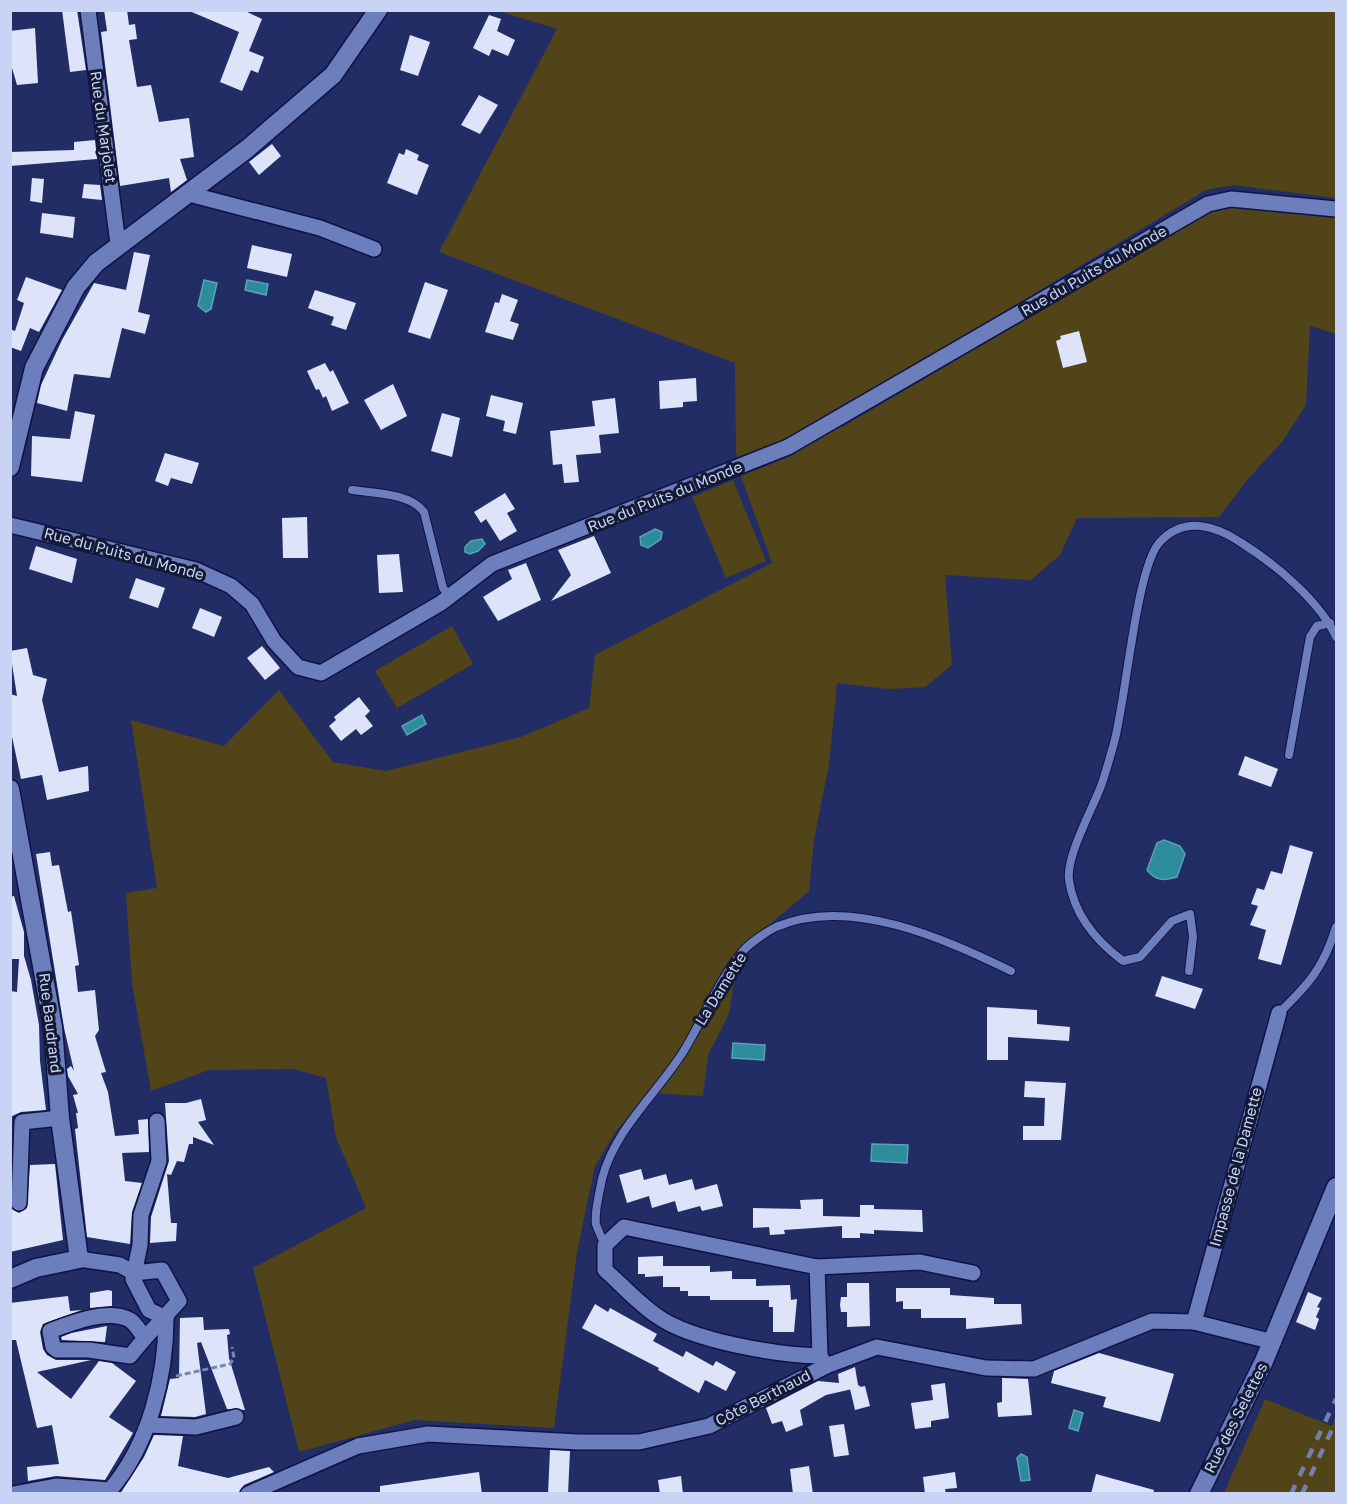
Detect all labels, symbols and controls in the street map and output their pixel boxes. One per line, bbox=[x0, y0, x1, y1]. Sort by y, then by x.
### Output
street label: Rue du Marjolet bbox=[87, 70, 121, 184]
street label: Rue du Puits du Monde bbox=[1017, 221, 1170, 319]
street label: Rue du Puits du Monde bbox=[585, 457, 745, 535]
street label: Rue du Puits du Monde bbox=[42, 523, 207, 583]
street label: La Damette bbox=[691, 949, 750, 1028]
street label: Rue Baudrand bbox=[36, 972, 66, 1074]
street label: Impasse de la Damette bbox=[1205, 1085, 1265, 1248]
street label: Rue des Selettes bbox=[1200, 1359, 1271, 1476]
street label: Côte Berthaud bbox=[712, 1365, 813, 1429]

